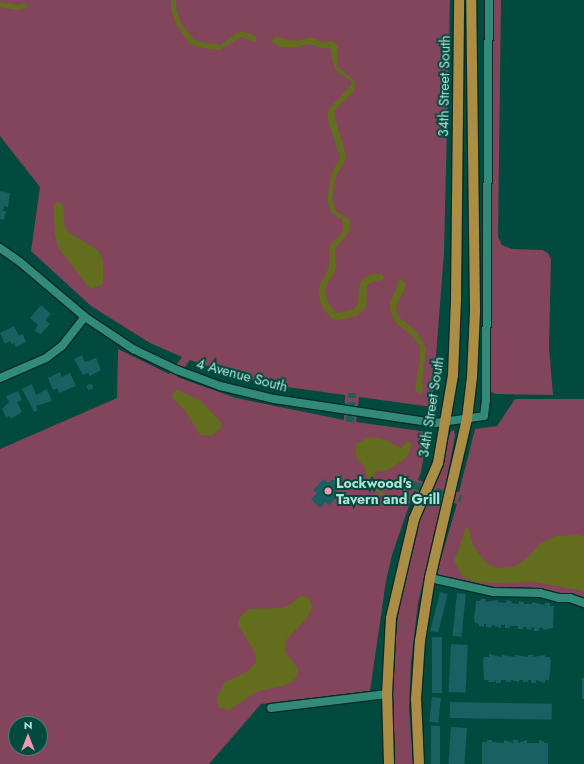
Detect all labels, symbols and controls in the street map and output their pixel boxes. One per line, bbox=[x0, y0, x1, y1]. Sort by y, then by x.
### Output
street label: 34th Street South bbox=[435, 35, 453, 137]
street label: 4 Avenue South bbox=[195, 355, 289, 395]
street label: 34th Street South bbox=[415, 355, 447, 459]
place label: Lockwood's Tavern and Grill bbox=[336, 475, 440, 508]
marker: Lockwood's Tavern and Grill bbox=[323, 486, 333, 496]
north arrow bbox=[8, 716, 48, 756]
text: N bbox=[24, 717, 32, 733]

